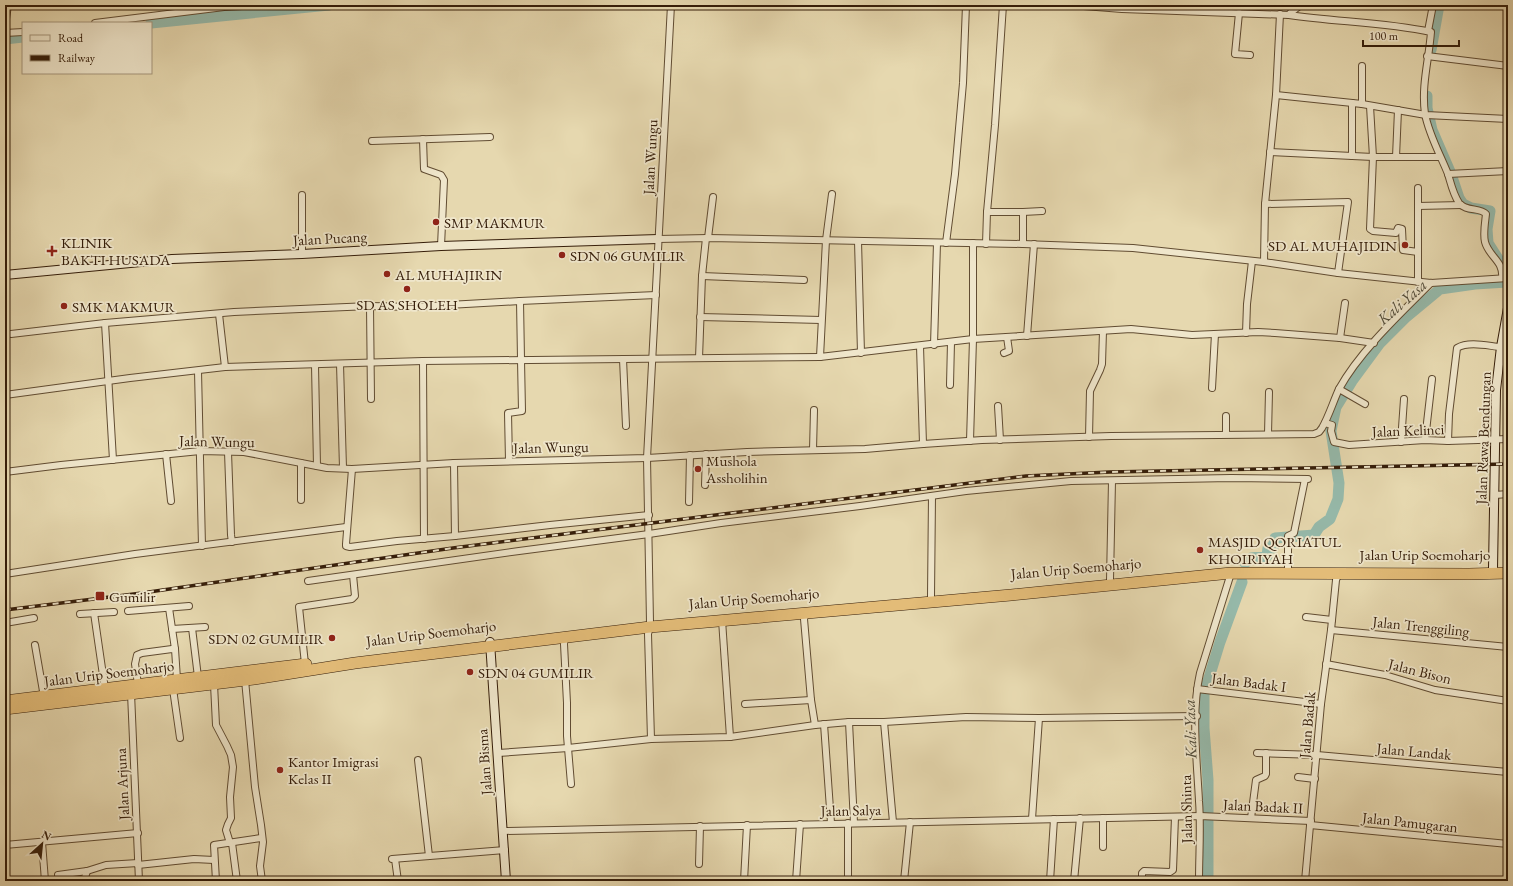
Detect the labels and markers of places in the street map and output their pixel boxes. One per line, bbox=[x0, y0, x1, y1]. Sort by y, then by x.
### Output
place label: SMP MAKMUR bbox=[444, 213, 545, 232]
marker: SMP MAKMUR bbox=[431, 217, 441, 227]
place label: KLINIK BAKTI HUSADA bbox=[61, 233, 171, 269]
place label: SD AL MUHAJIDIN bbox=[1268, 236, 1397, 255]
marker: SD AL MUHAJIDIN bbox=[1400, 240, 1410, 250]
marker: KLINIK BAKTI HUSADA bbox=[46, 245, 58, 257]
place label: SDN 06 GUMILIR bbox=[570, 246, 686, 265]
marker: SDN 06 GUMILIR bbox=[557, 250, 567, 260]
place label: AL MUHAJIRIN bbox=[394, 265, 502, 284]
marker: AL MUHAJIRIN bbox=[382, 269, 392, 279]
marker: SD AS SHOLEH bbox=[402, 284, 412, 294]
place label: SD AS SHOLEH bbox=[356, 295, 458, 314]
place label: SMK MAKMUR bbox=[72, 297, 175, 316]
marker: SMK MAKMUR bbox=[59, 301, 69, 311]
place label: Mushola Assholihin bbox=[705, 451, 768, 487]
marker: Mushola Assholihin bbox=[693, 464, 703, 474]
place label: MASJID QORIATUL KHOIRIYAH bbox=[1208, 532, 1341, 568]
marker: MASJID QORIATUL KHOIRIYAH bbox=[1195, 545, 1205, 555]
place label: Gumilir bbox=[109, 587, 155, 606]
marker: Gumilir bbox=[94, 590, 106, 602]
place label: SDN 02 GUMILIR bbox=[208, 629, 324, 648]
marker: SDN 02 GUMILIR bbox=[327, 633, 337, 643]
place label: SDN 04 GUMILIR bbox=[478, 663, 594, 682]
marker: SDN 04 GUMILIR bbox=[465, 667, 475, 677]
place label: Kantor Imigrasi Kelas II bbox=[288, 752, 379, 788]
marker: Kantor Imigrasi Kelas II bbox=[275, 765, 285, 775]

